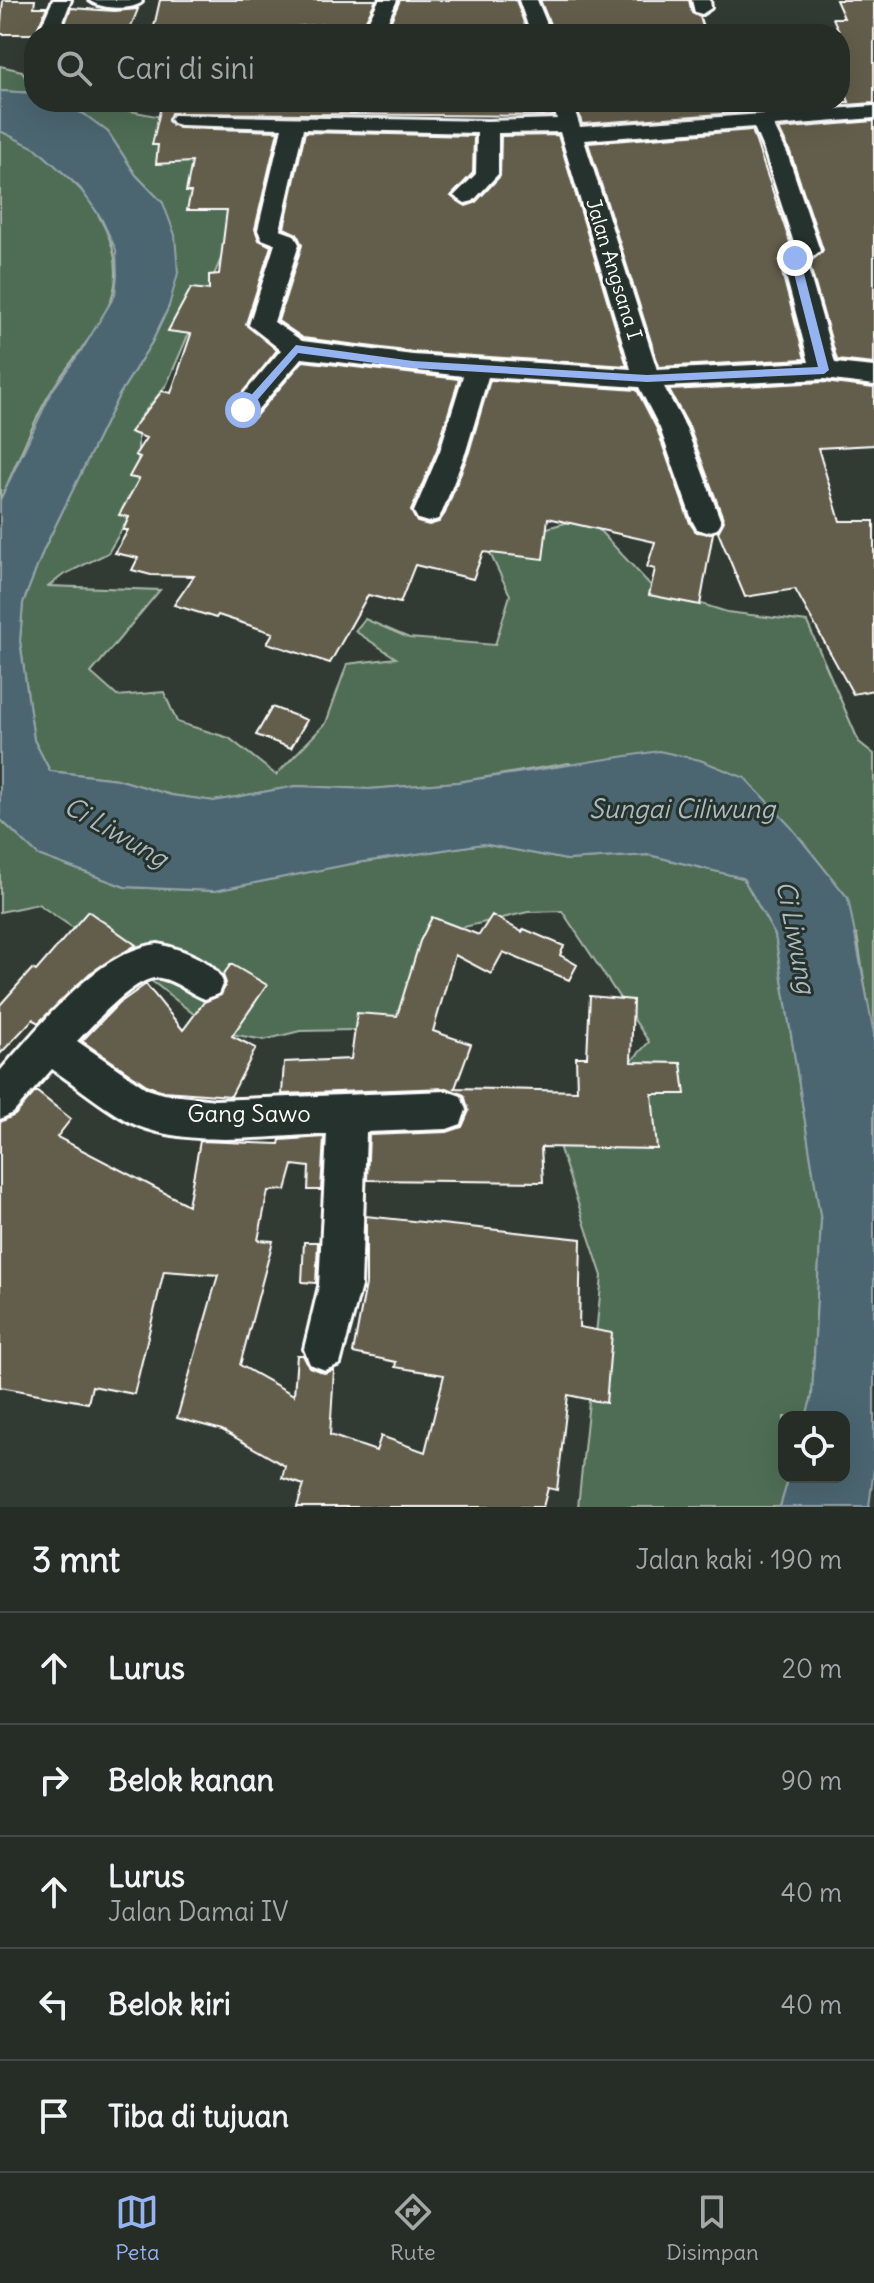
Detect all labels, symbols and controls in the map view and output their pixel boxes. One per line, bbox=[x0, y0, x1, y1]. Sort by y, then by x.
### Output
search box bbox=[24, 24, 850, 112]
icon: search bbox=[52, 46, 96, 90]
text: Cari di sini bbox=[116, 49, 255, 87]
street label: Jalan Angsana I bbox=[581, 195, 648, 342]
route end bbox=[777, 240, 813, 276]
route start bbox=[225, 392, 261, 428]
water label: Ci Liwung bbox=[59, 789, 176, 876]
water label: Sungai Ciliwung bbox=[589, 792, 777, 825]
water label: Ci Liwung bbox=[769, 878, 824, 999]
street label: Gang Sawo bbox=[187, 1098, 311, 1128]
map controls bbox=[778, 1411, 850, 1483]
button: locate bbox=[778, 1411, 850, 1483]
text: 3 mnt bbox=[32, 1538, 120, 1581]
text: Jalan kaki · 190 m bbox=[636, 1543, 842, 1576]
icon: ahead bbox=[32, 1646, 76, 1690]
text: Lurus bbox=[108, 1649, 185, 1687]
text: 20 m bbox=[782, 1652, 842, 1685]
icon: right bbox=[32, 1758, 76, 1802]
text: Belok kanan bbox=[108, 1761, 274, 1799]
text: 90 m bbox=[781, 1764, 842, 1797]
text: Lurus bbox=[108, 1857, 185, 1895]
icon: ahead bbox=[32, 1870, 76, 1914]
text: 40 m bbox=[781, 1876, 842, 1909]
text: Jalan Damai IV bbox=[108, 1895, 288, 1928]
icon: left bbox=[32, 1982, 76, 2026]
text: Belok kiri bbox=[108, 1985, 231, 2023]
text: 40 m bbox=[781, 1988, 842, 2021]
icon: arrive bbox=[32, 2094, 76, 2138]
text: Tiba di tujuan bbox=[108, 2097, 289, 2135]
tab: Peta bbox=[115, 2190, 159, 2266]
tab: Rute bbox=[390, 2190, 436, 2266]
tab: Disimpan bbox=[666, 2190, 759, 2266]

